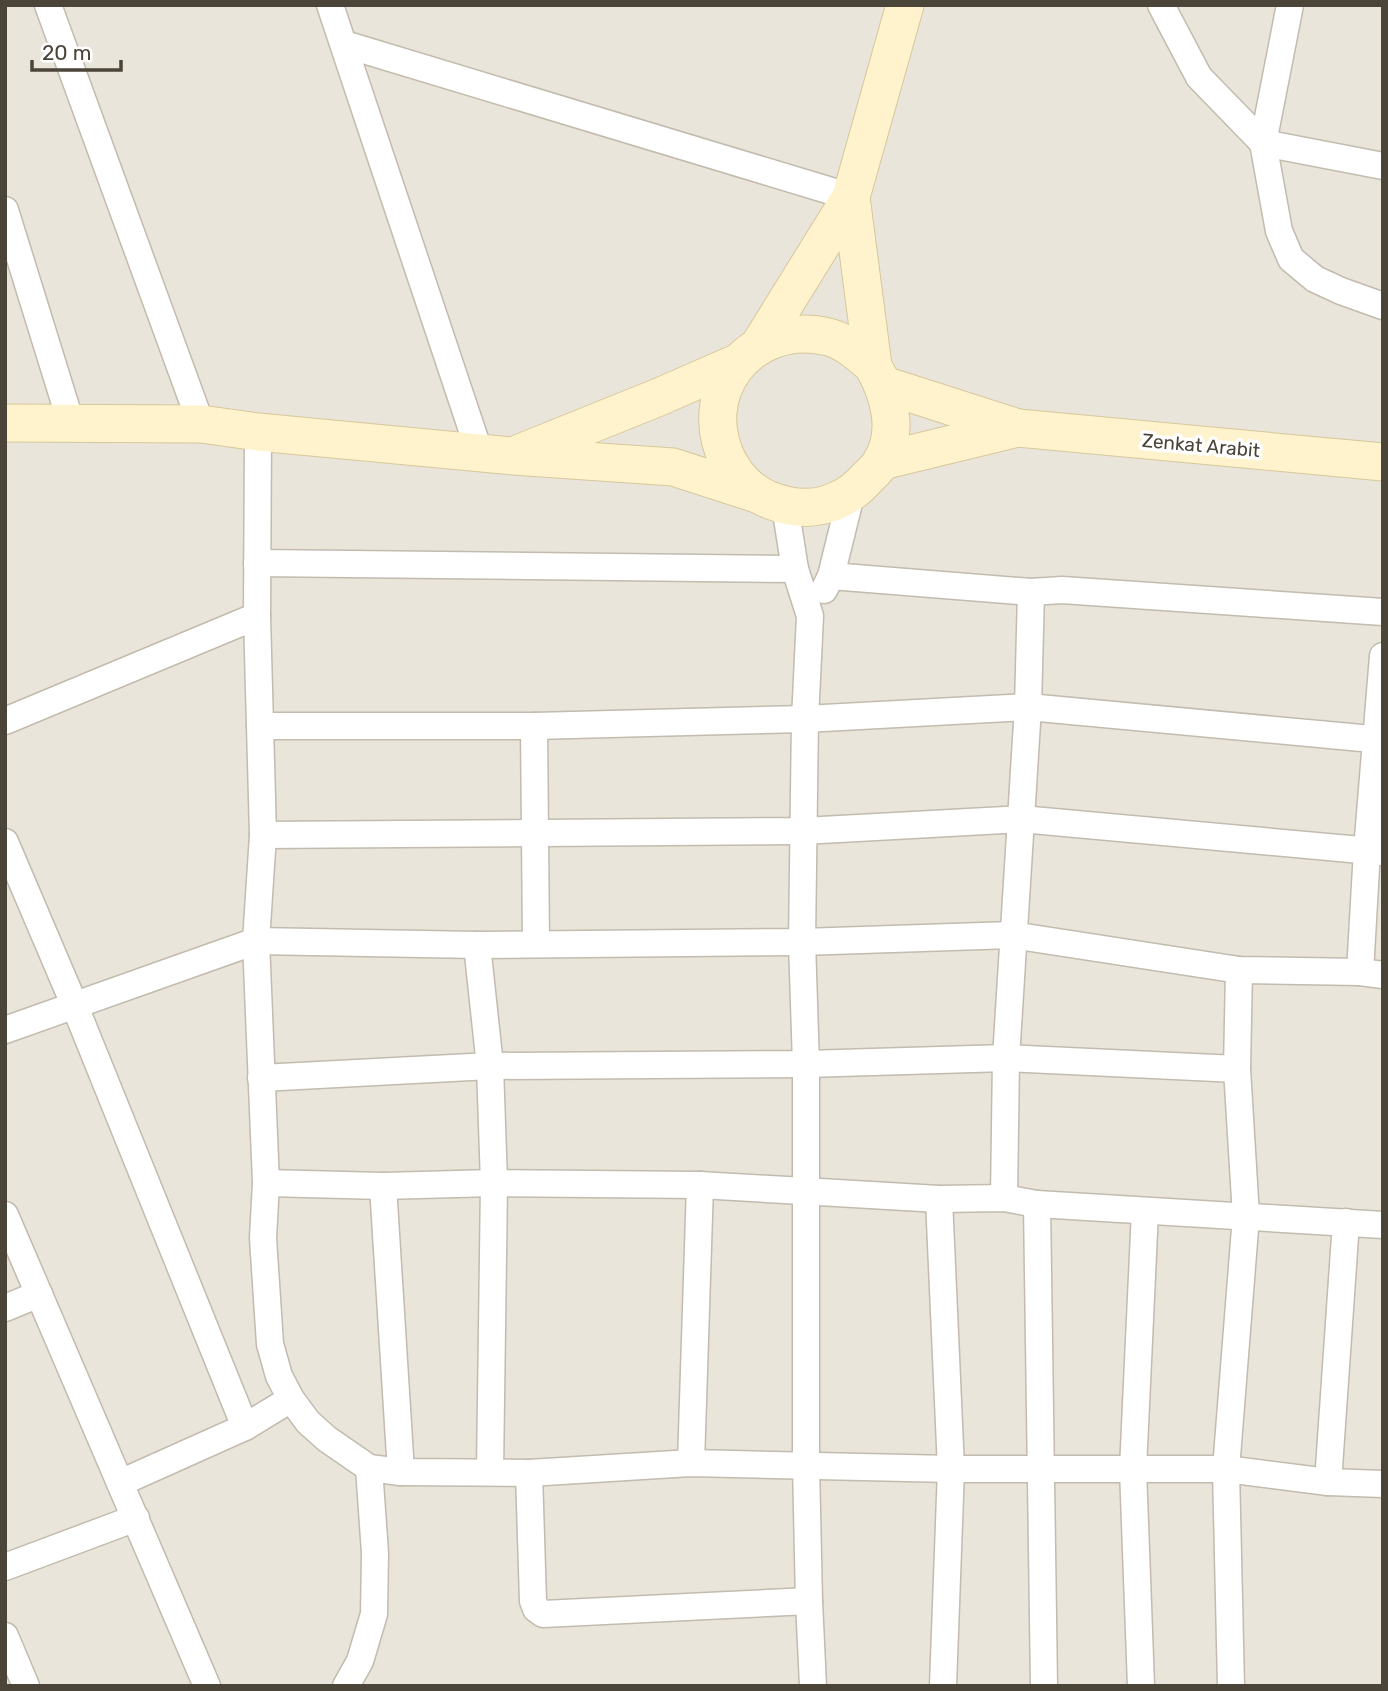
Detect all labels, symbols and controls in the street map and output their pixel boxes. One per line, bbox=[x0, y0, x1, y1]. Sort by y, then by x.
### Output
scale bar bbox=[32, 28, 121, 72]
text: 20 m bbox=[42, 40, 91, 65]
street label: Zenkat Arabit bbox=[1141, 429, 1262, 462]

